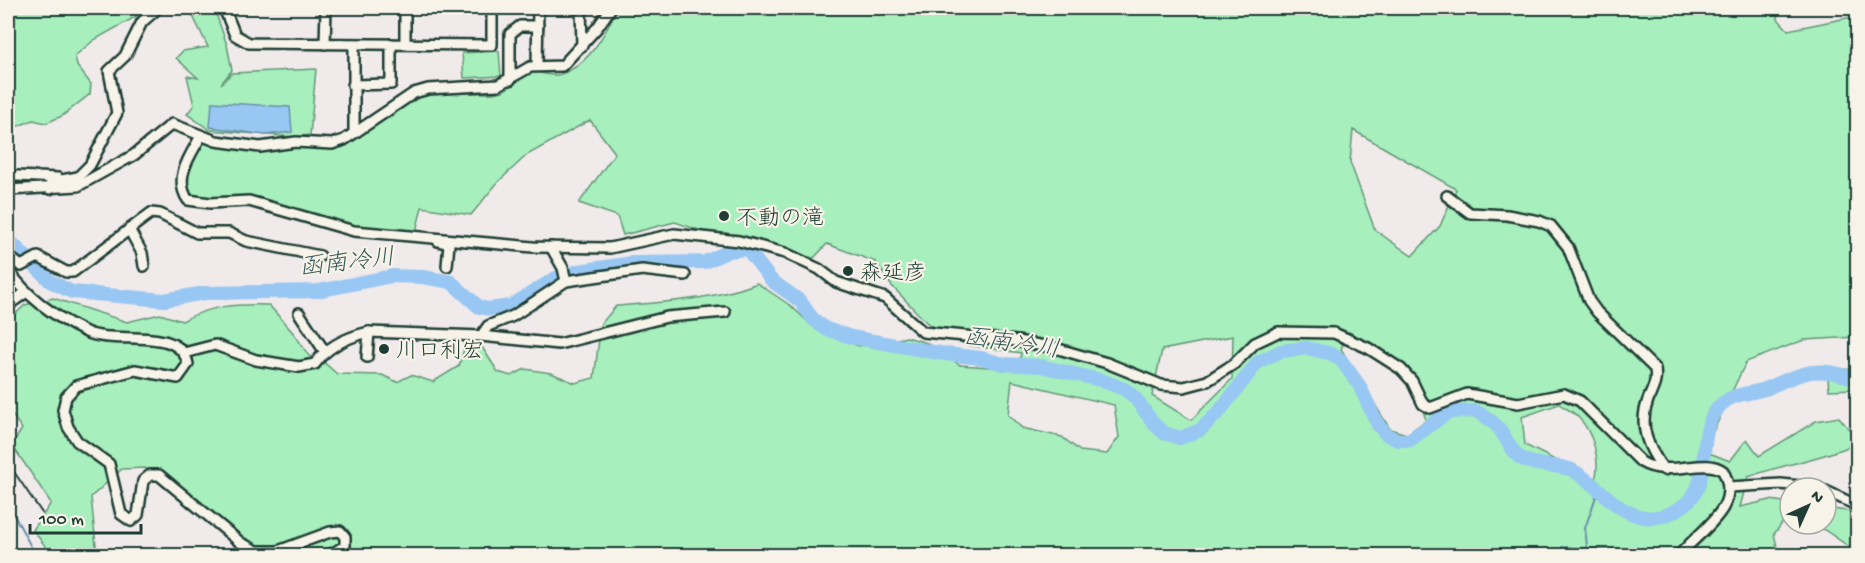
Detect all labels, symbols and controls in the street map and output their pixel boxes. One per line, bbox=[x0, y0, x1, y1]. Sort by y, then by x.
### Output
place label: 不動の滝 bbox=[736, 206, 824, 233]
marker: 不動の滝 bbox=[717, 209, 731, 223]
water label: 函南冷川 bbox=[298, 243, 397, 285]
place label: 森延彦 bbox=[860, 261, 926, 288]
marker: 森延彦 bbox=[841, 264, 855, 278]
water label: 函南冷川 bbox=[962, 323, 1061, 367]
place label: 川口利宏 bbox=[396, 339, 484, 366]
marker: 川口利宏 bbox=[377, 342, 391, 356]
north arrow bbox=[1778, 476, 1838, 536]
text: N bbox=[1806, 487, 1827, 509]
scale bar bbox=[30, 497, 141, 535]
text: 100 m bbox=[38, 510, 84, 531]

